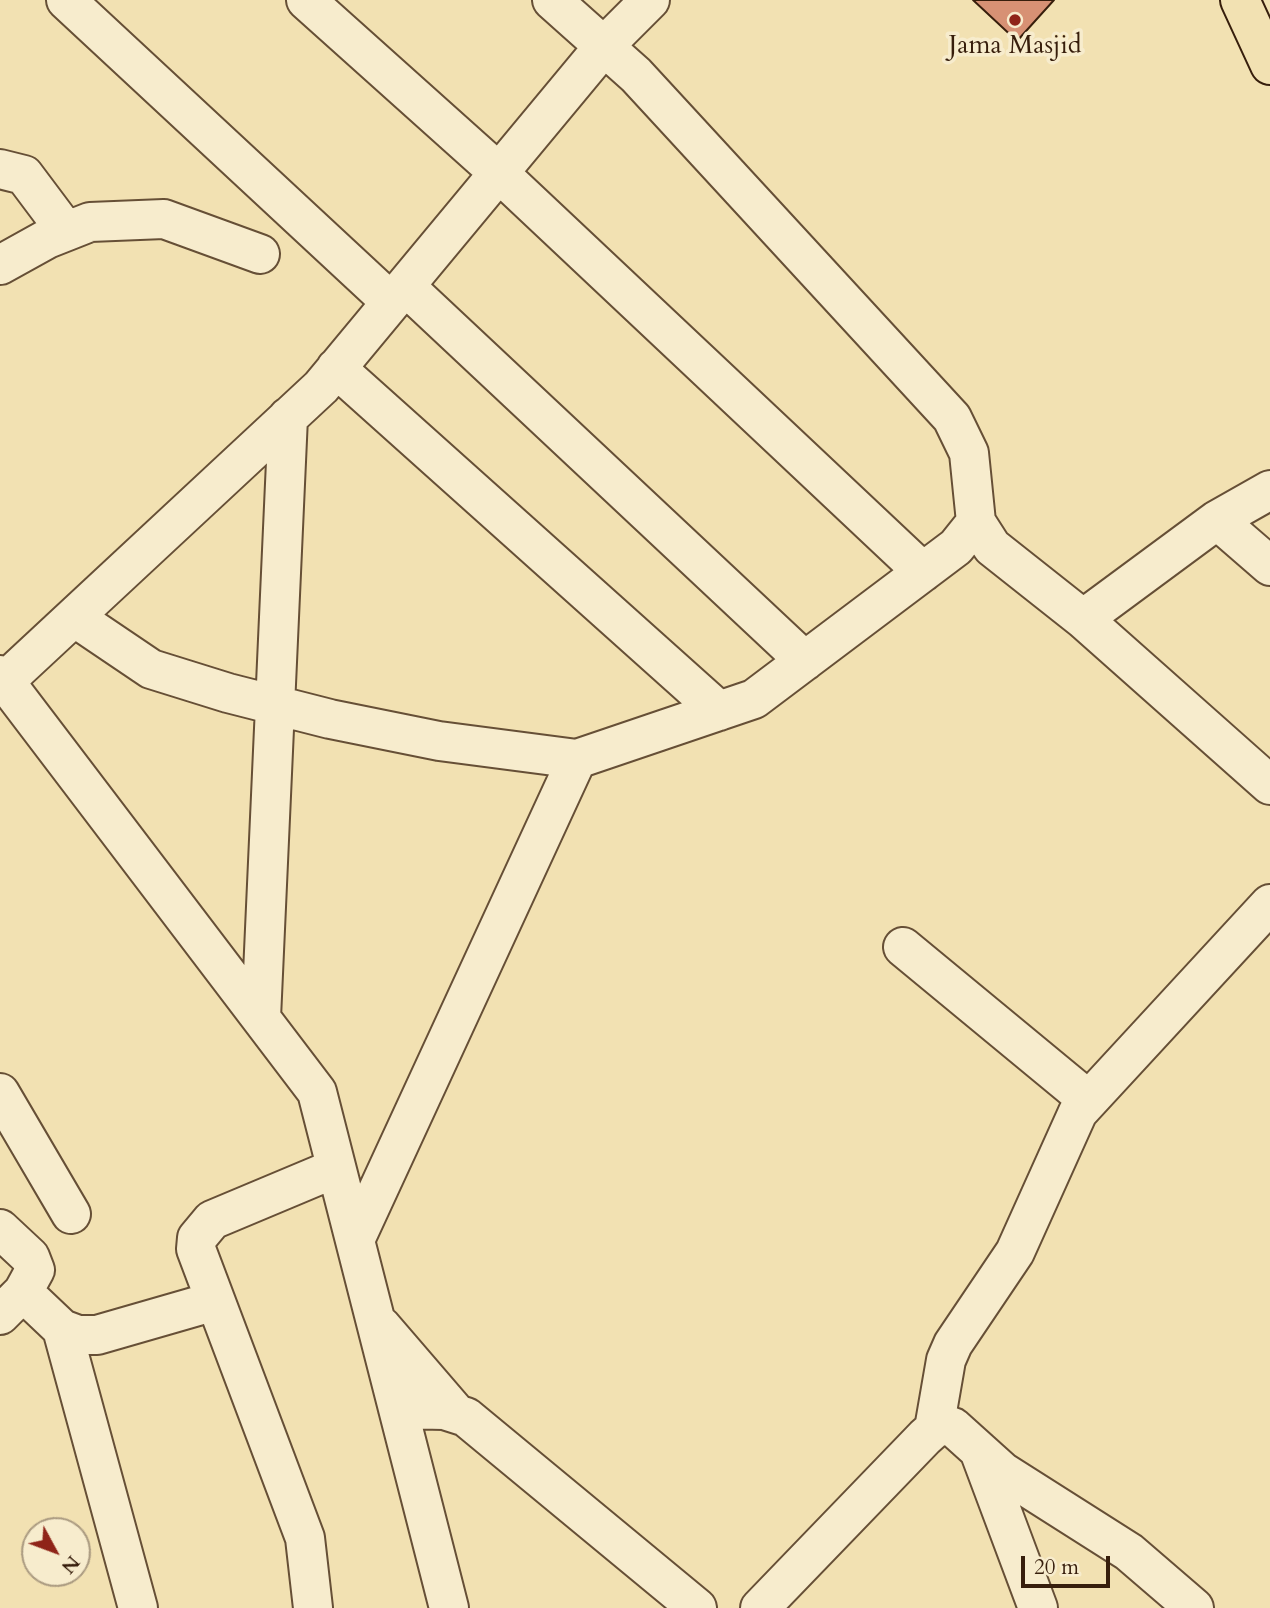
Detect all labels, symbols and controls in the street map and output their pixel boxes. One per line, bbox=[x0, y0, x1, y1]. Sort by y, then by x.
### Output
marker: Jama Masjid bbox=[1007, 12, 1023, 28]
place label: Jama Masjid bbox=[948, 31, 1082, 63]
north arrow bbox=[21, 1517, 91, 1587]
scale bar bbox=[1025, 1542, 1114, 1586]
text: N bbox=[55, 1550, 86, 1579]
text: 20 m bbox=[1034, 1553, 1079, 1582]

